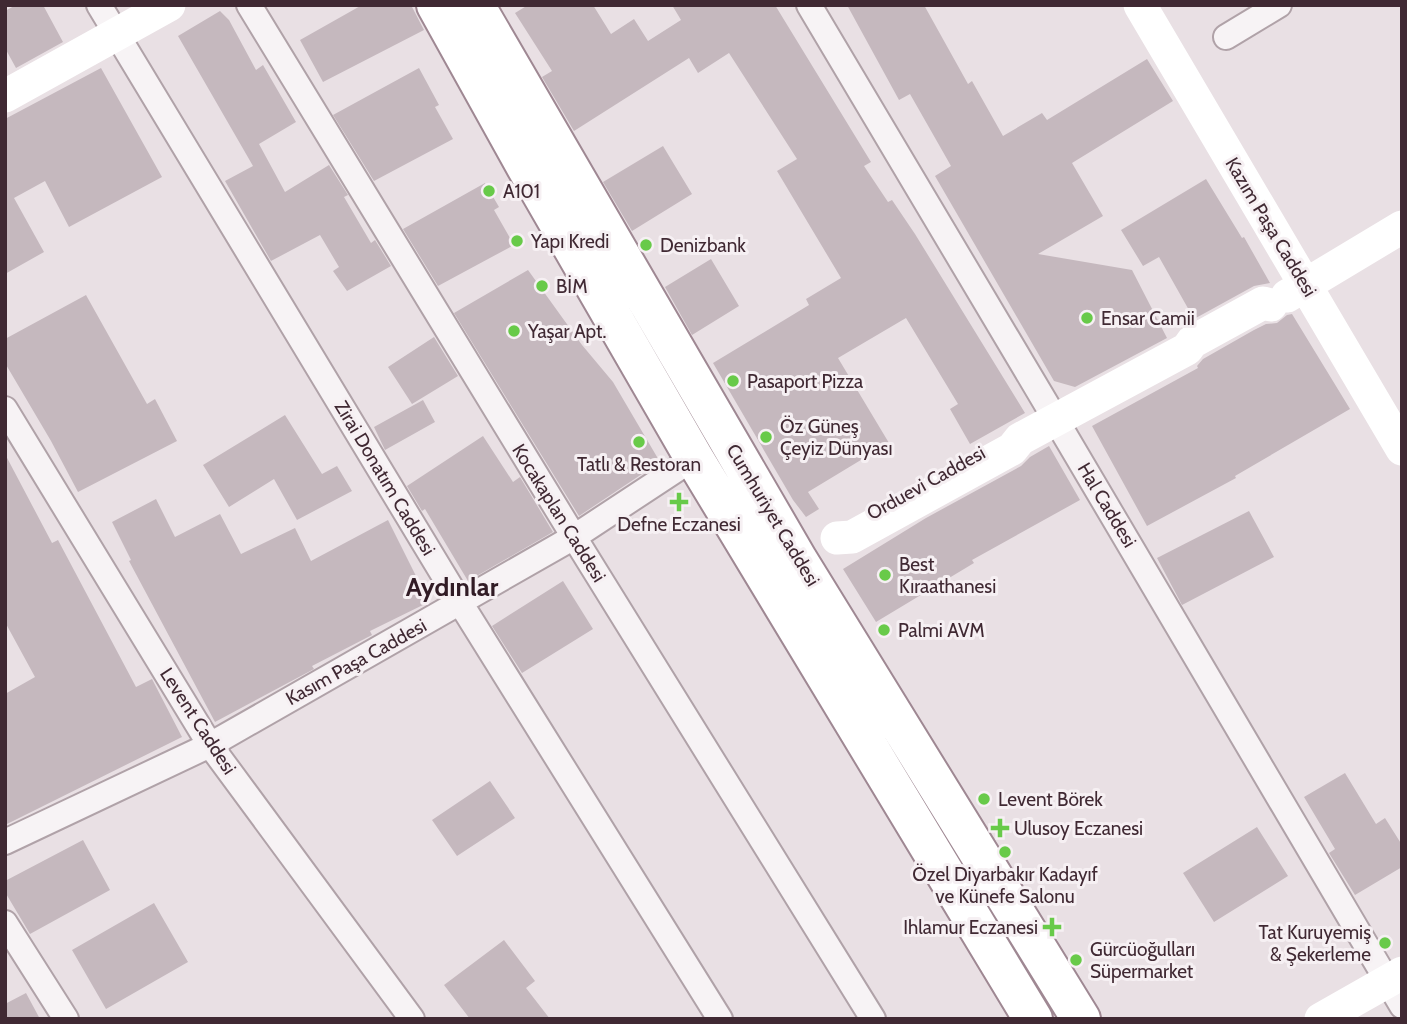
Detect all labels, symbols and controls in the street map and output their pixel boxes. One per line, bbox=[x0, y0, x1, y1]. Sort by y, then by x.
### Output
street label: Kazım Paşa Caddesi bbox=[1220, 153, 1322, 301]
place label: A101 bbox=[503, 180, 540, 203]
marker: A101 bbox=[481, 183, 497, 199]
place label: Yapı Kredi bbox=[530, 230, 609, 253]
marker: Yapı Kredi bbox=[509, 233, 525, 249]
place label: Denizbank bbox=[660, 234, 746, 257]
marker: Denizbank bbox=[638, 237, 654, 253]
place label: BİM bbox=[556, 275, 588, 298]
marker: BİM bbox=[534, 278, 550, 294]
place label: Ensar Camii bbox=[1101, 307, 1195, 330]
marker: Ensar Camii bbox=[1079, 310, 1095, 326]
place label: Yaşar Apt. bbox=[527, 320, 606, 343]
marker: Yaşar Apt. bbox=[506, 323, 522, 339]
place label: Pasaport Pizza bbox=[747, 370, 863, 393]
marker: Pasaport Pizza bbox=[725, 373, 741, 389]
street label: Zirai Donatım Caddesi bbox=[330, 397, 440, 559]
place label: Öz Güneş Çeyiz Dünyası bbox=[780, 415, 892, 460]
marker: Öz Güneş Çeyiz Dünyası bbox=[758, 429, 774, 445]
marker: Tatlı & Restoran bbox=[631, 434, 647, 450]
street label: Kocakaplan Caddesi bbox=[507, 440, 611, 586]
street label: Cumhuriyet Caddesi bbox=[722, 440, 824, 590]
street label: Orduevi Caddesi bbox=[863, 441, 989, 525]
place label: Tatlı & Restoran bbox=[577, 453, 701, 476]
street label: Hal Caddesi bbox=[1073, 459, 1141, 551]
marker: Defne Eczanesi bbox=[671, 494, 687, 510]
place label: Defne Eczanesi bbox=[617, 513, 741, 536]
place label: Best Kıraathanesi bbox=[899, 553, 996, 598]
marker: Best Kıraathanesi bbox=[877, 567, 893, 583]
district label: Aydınlar bbox=[406, 571, 499, 603]
street label: Kasım Paşa Caddesi bbox=[282, 614, 430, 710]
place label: Palmi AVM bbox=[898, 619, 985, 642]
marker: Palmi AVM bbox=[876, 622, 892, 638]
street label: Levent Caddesi bbox=[155, 663, 241, 779]
place label: Levent Börek bbox=[998, 788, 1103, 811]
marker: Levent Börek bbox=[976, 791, 992, 807]
place label: Ulusoy Eczanesi bbox=[1014, 817, 1143, 840]
marker: Ulusoy Eczanesi bbox=[992, 820, 1008, 836]
marker: Özel Diyarbakır Kadayıf ve Künefe Salonu bbox=[997, 844, 1013, 860]
place label: Özel Diyarbakır Kadayıf ve Künefe Salonu bbox=[912, 863, 1099, 908]
place label: Ihlamur Eczanesi bbox=[903, 916, 1038, 939]
marker: Ihlamur Eczanesi bbox=[1044, 919, 1060, 935]
place label: Tat Kuruyemiş & Şekerleme bbox=[1259, 921, 1371, 966]
marker: Tat Kuruyemiş & Şekerleme bbox=[1377, 935, 1393, 951]
place label: Gürcüoğulları Süpermarket bbox=[1090, 938, 1195, 983]
marker: Gürcüoğulları Süpermarket bbox=[1068, 952, 1084, 968]

